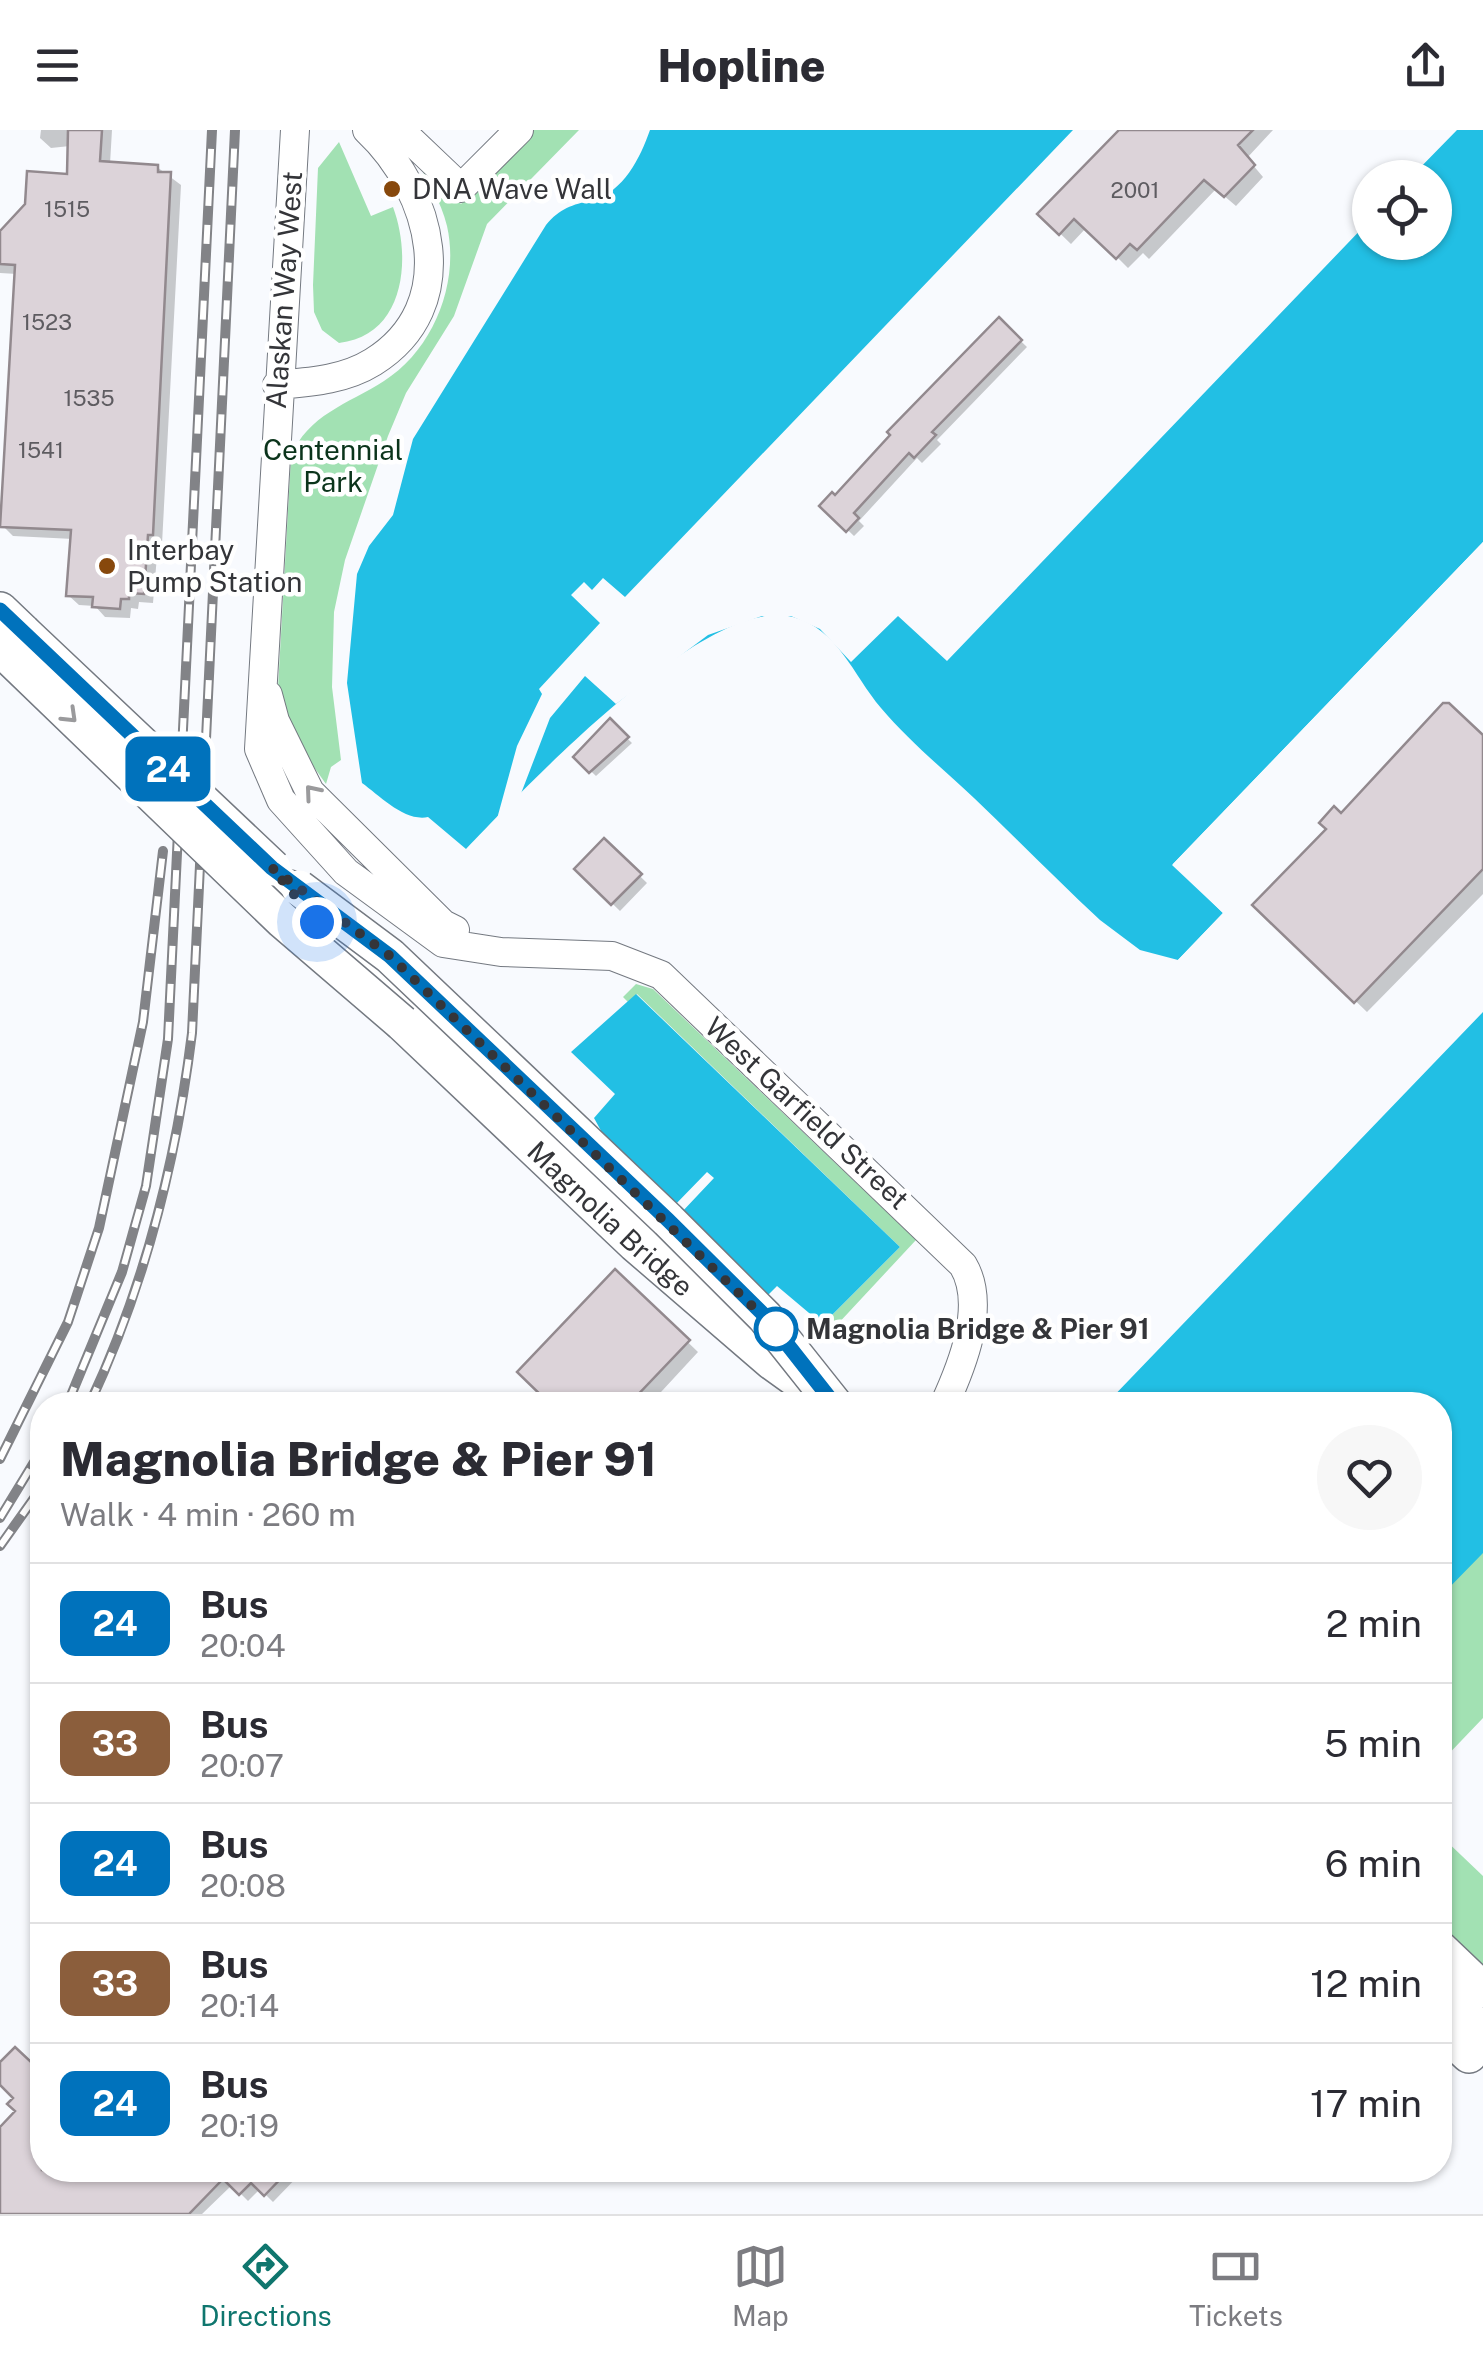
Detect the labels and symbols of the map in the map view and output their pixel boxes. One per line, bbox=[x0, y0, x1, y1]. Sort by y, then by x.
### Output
street label: Alaskan Way West bbox=[259, 170, 308, 410]
place label: DNA Wave Wall bbox=[412, 172, 612, 205]
house number: 2001 bbox=[1111, 177, 1159, 203]
marker: DNA Wave Wall bbox=[381, 178, 403, 200]
house number: 1515 bbox=[44, 196, 90, 222]
house number: 1523 bbox=[22, 309, 72, 335]
house number: 1535 bbox=[64, 385, 115, 411]
park label: Centennial Park bbox=[263, 433, 403, 498]
house number: 1541 bbox=[18, 437, 64, 463]
place label: Interbay Pump Station bbox=[127, 533, 302, 598]
marker: Interbay Pump Station bbox=[96, 555, 118, 577]
one-way arrow bbox=[58, 704, 77, 722]
line badge: 24 bbox=[123, 736, 213, 802]
one-way arrow bbox=[306, 785, 324, 803]
your location bbox=[292, 897, 342, 947]
street label: West Garfield Street bbox=[699, 1010, 916, 1215]
street label: Magnolia Bridge bbox=[521, 1134, 700, 1303]
marker: Magnolia Bridge & Pier 91 bbox=[755, 1308, 797, 1350]
place label: Magnolia Bridge & Pier 91 bbox=[806, 1312, 1150, 1345]

